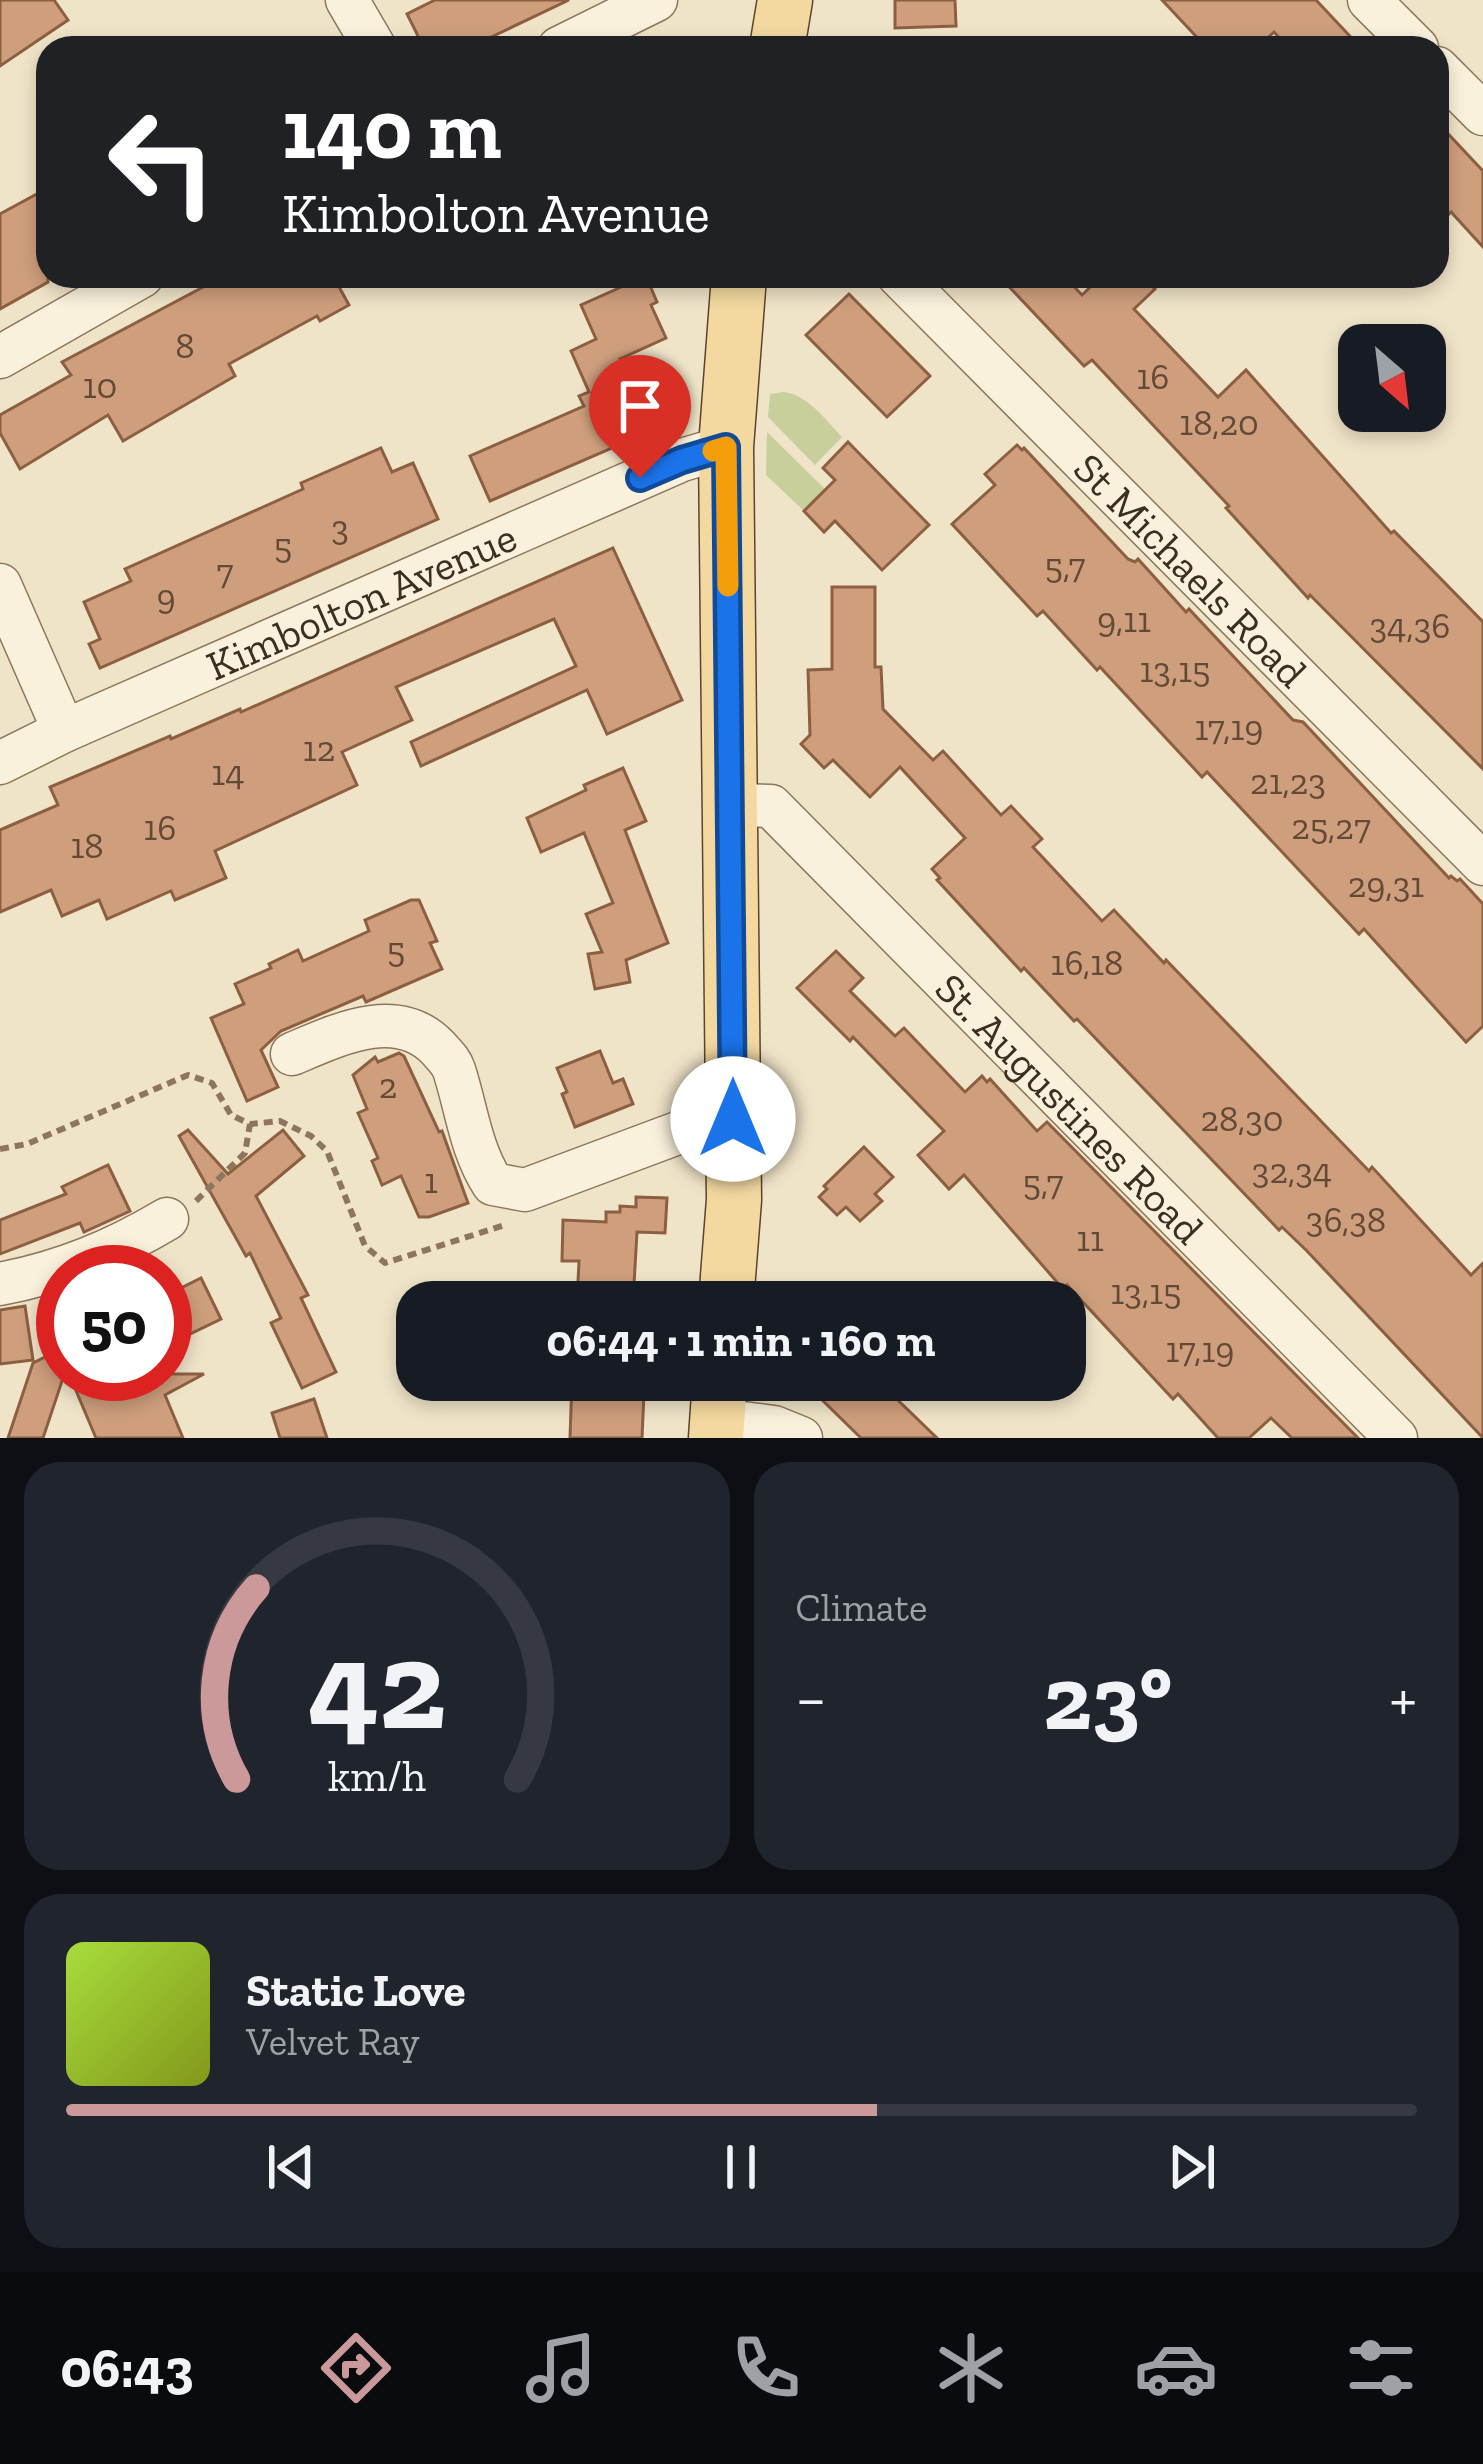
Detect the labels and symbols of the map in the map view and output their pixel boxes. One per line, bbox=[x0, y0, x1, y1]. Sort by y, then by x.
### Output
house number: 8 bbox=[175, 324, 195, 367]
north arrow bbox=[1338, 324, 1446, 432]
pin bbox=[589, 355, 691, 478]
house number: 16 bbox=[1137, 355, 1169, 398]
house number: 10 bbox=[83, 364, 117, 407]
house number: 18,20 bbox=[1179, 401, 1259, 444]
street label: St Michaels Road bbox=[1063, 443, 1317, 698]
house number: 3 bbox=[331, 506, 349, 549]
street label: Kimbolton Avenue bbox=[199, 511, 524, 691]
house number: 5 bbox=[274, 524, 292, 567]
house number: 5,7 bbox=[1045, 544, 1085, 587]
house number: 7 bbox=[217, 550, 234, 593]
house number: 9 bbox=[156, 575, 176, 618]
house number: 9,11 bbox=[1097, 598, 1151, 641]
house number: 34,36 bbox=[1370, 604, 1450, 647]
house number: 13,15 bbox=[1140, 648, 1211, 691]
house number: 17,19 bbox=[1195, 706, 1263, 749]
house number: 12 bbox=[303, 727, 335, 770]
house number: 14 bbox=[211, 751, 245, 794]
house number: 21,23 bbox=[1250, 760, 1326, 803]
house number: 25,27 bbox=[1291, 805, 1371, 848]
house number: 16 bbox=[144, 806, 176, 849]
house number: 18 bbox=[70, 824, 104, 867]
house number: 29,31 bbox=[1348, 863, 1424, 906]
house number: 5 bbox=[387, 928, 405, 971]
house number: 16,18 bbox=[1051, 941, 1123, 984]
street label: St. Augustines Road bbox=[925, 963, 1214, 1254]
position arrow bbox=[670, 1056, 796, 1182]
house number: 2 bbox=[379, 1064, 397, 1107]
house number: 28,30 bbox=[1200, 1097, 1284, 1140]
house number: 32,34 bbox=[1252, 1149, 1332, 1192]
house number: 1 bbox=[424, 1159, 438, 1202]
house number: 5,7 bbox=[1023, 1161, 1063, 1204]
house number: 36,38 bbox=[1306, 1198, 1386, 1241]
house number: 11 bbox=[1076, 1217, 1104, 1260]
speed limit sign: 50 bbox=[36, 1245, 192, 1401]
house number: 13,15 bbox=[1111, 1270, 1182, 1313]
house number: 17,19 bbox=[1166, 1328, 1234, 1371]

